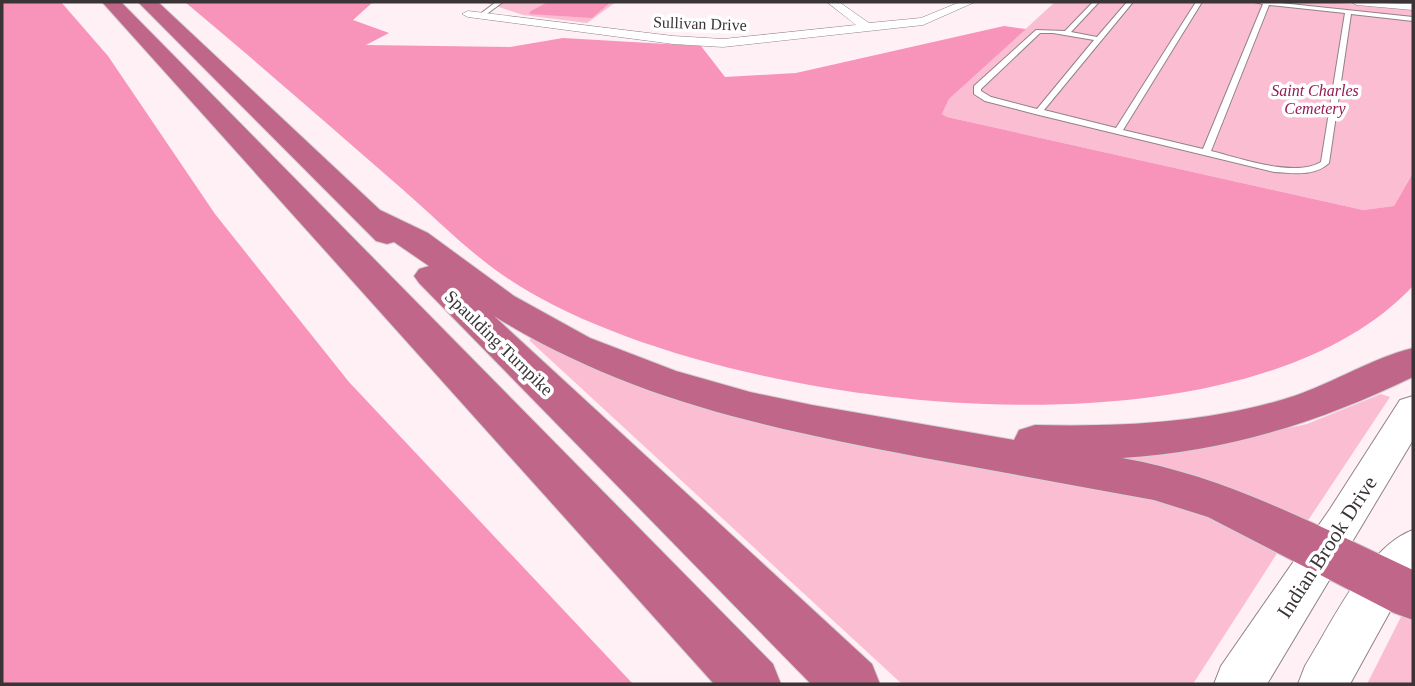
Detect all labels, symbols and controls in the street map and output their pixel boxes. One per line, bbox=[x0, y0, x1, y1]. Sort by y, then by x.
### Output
street label: Sullivan Drive bbox=[653, 13, 747, 34]
park label: Saint Charles Cemetery bbox=[1271, 82, 1359, 118]
street label: Spaulding Turnpike bbox=[441, 286, 557, 400]
street label: Indian Brook Drive bbox=[1272, 471, 1382, 623]

